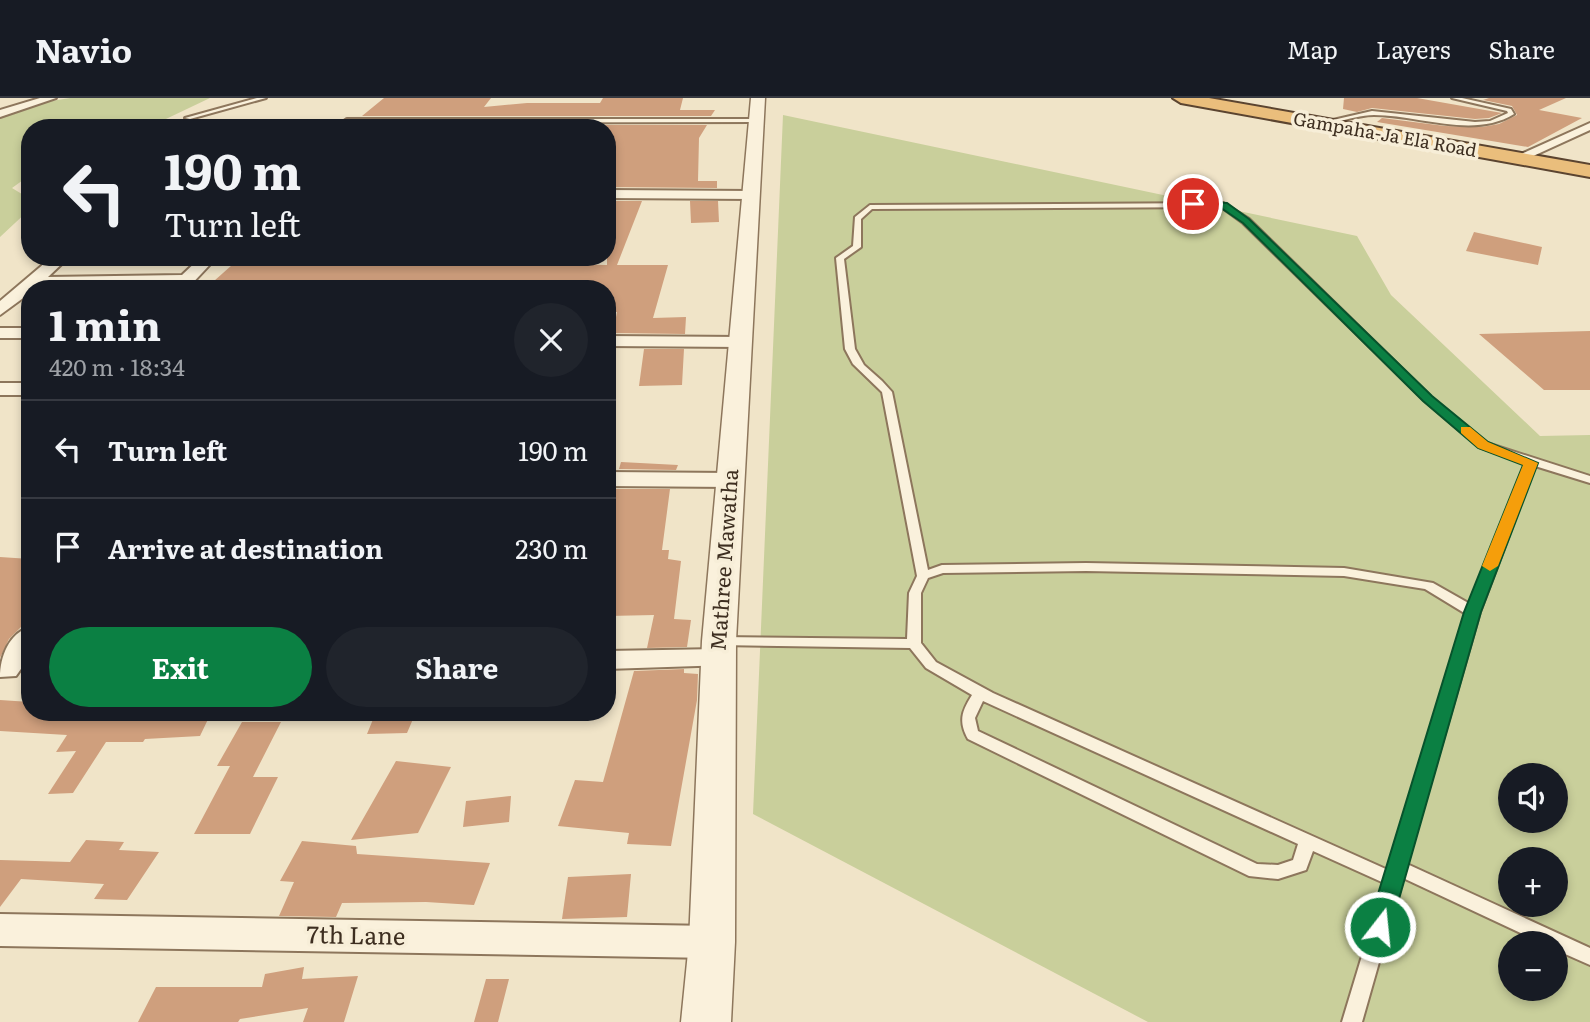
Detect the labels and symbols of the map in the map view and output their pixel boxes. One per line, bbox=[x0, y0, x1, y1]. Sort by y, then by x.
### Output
street label: Gampaha-Ja Ela Road bbox=[1291, 104, 1479, 163]
pin bbox=[1163, 174, 1223, 234]
street label: Mathree Mawatha bbox=[701, 467, 744, 652]
position arrow bbox=[1343, 890, 1417, 964]
street label: 7th Lane bbox=[306, 915, 406, 952]

